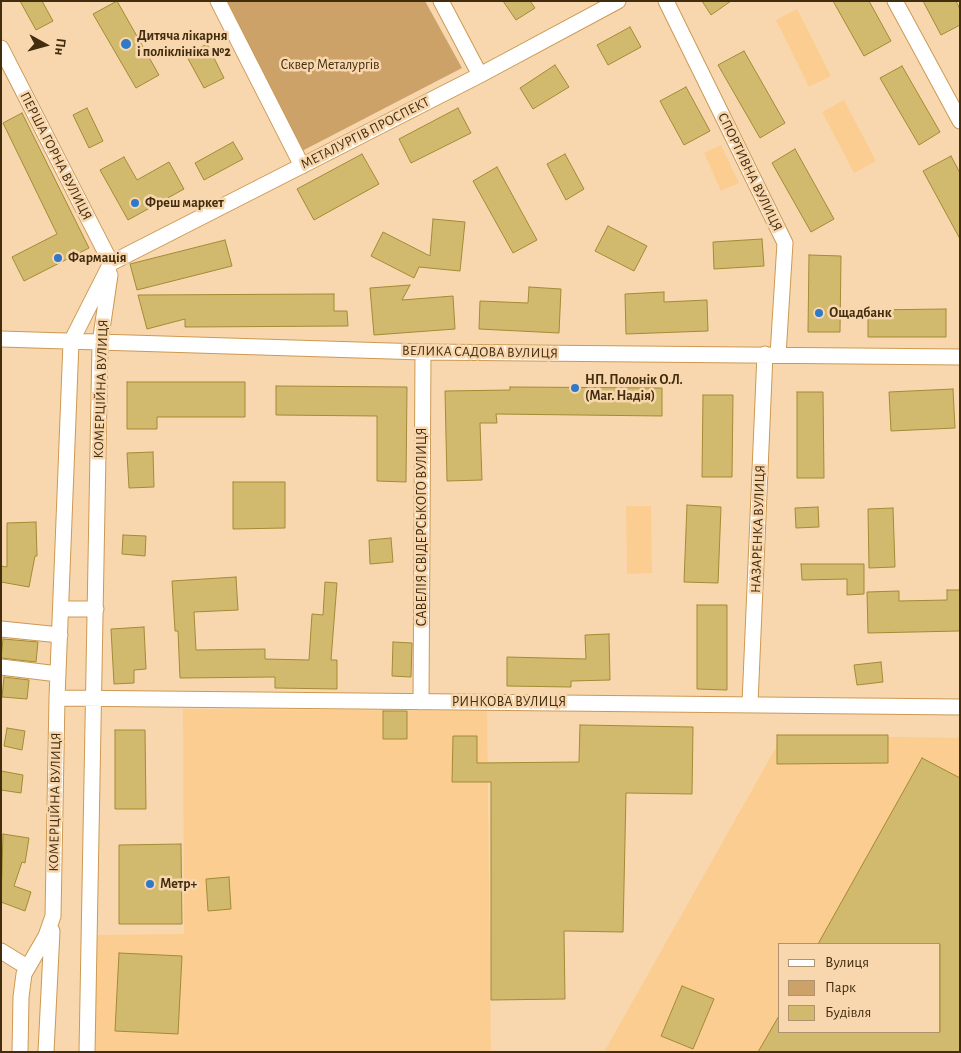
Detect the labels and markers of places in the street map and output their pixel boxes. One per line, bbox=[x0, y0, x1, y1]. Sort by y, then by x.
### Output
place label: Дитяча лікарня і поліклініка №2 bbox=[137, 28, 231, 60]
marker: Дитяча лікарня і поліклініка №2 bbox=[119, 37, 133, 51]
place label: Фреш маркет bbox=[145, 195, 224, 211]
marker: Фреш маркет bbox=[129, 197, 141, 209]
place label: Фармація bbox=[68, 250, 126, 266]
marker: Фармація bbox=[52, 252, 64, 264]
place label: Ощадбанк bbox=[829, 305, 892, 321]
marker: Ощадбанк bbox=[813, 307, 825, 319]
place label: НП. Полонік О.Л. (Маг. Надія) bbox=[585, 372, 683, 404]
marker: НП. Полонік О.Л. (Маг. Надія) bbox=[569, 382, 581, 394]
place label: Метр+ bbox=[160, 876, 197, 892]
marker: Метр+ bbox=[144, 878, 156, 890]

